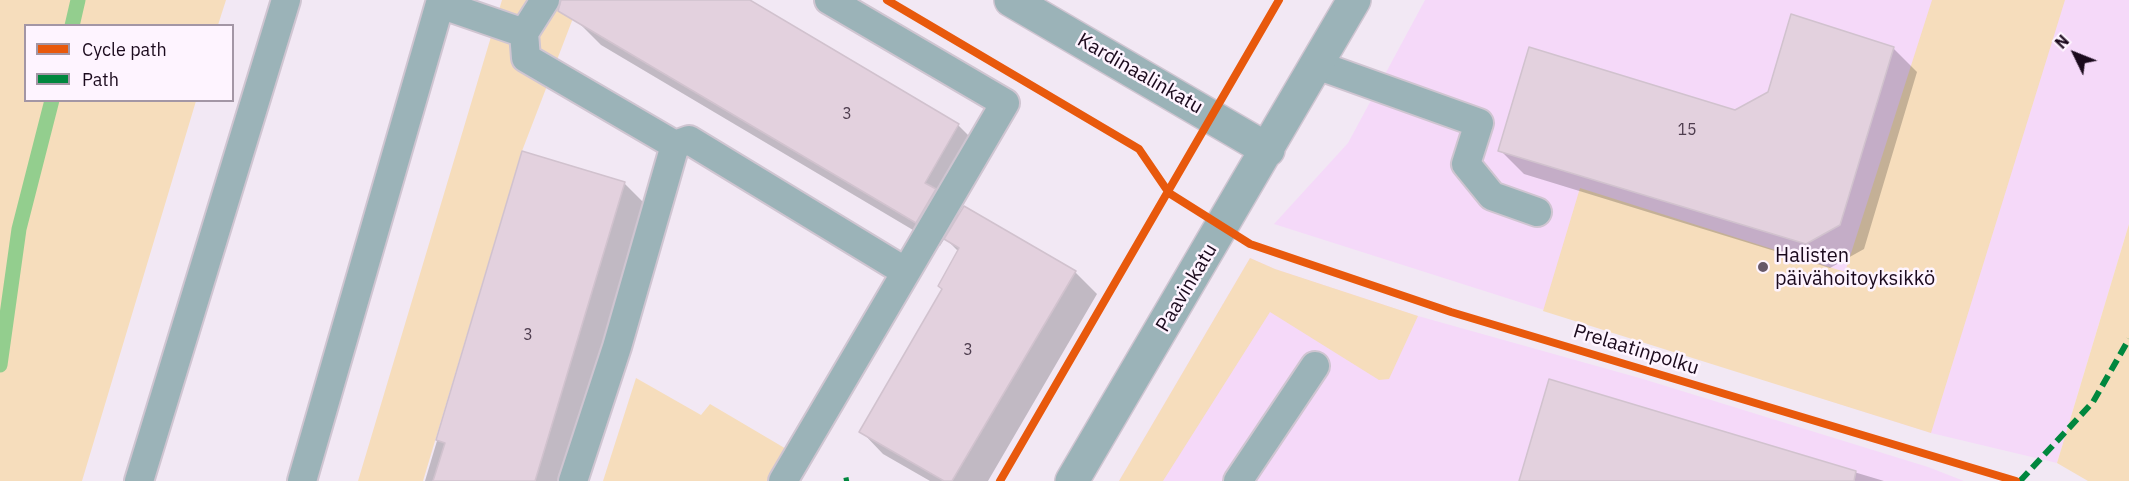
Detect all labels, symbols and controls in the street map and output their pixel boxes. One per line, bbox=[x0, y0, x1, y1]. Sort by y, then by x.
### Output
legend bbox=[24, 24, 234, 102]
north arrow bbox=[2045, 24, 2105, 84]
street label: Kardinaalinkatu bbox=[1073, 28, 1207, 120]
text: N bbox=[2051, 31, 2073, 53]
text: Cycle path bbox=[82, 38, 167, 61]
text: Path bbox=[82, 68, 119, 91]
house number: 3 bbox=[842, 104, 852, 124]
house number: 15 bbox=[1677, 120, 1697, 140]
street label: Paavinkatu bbox=[1151, 239, 1223, 337]
place label: Halisten päivähoitoyksikkö bbox=[1775, 244, 1935, 291]
marker: Halisten päivähoitoyksikkö bbox=[1756, 260, 1770, 274]
street label: Prelaatinpolku bbox=[1570, 319, 1702, 381]
house number: 3 bbox=[523, 325, 533, 345]
house number: 3 bbox=[963, 340, 973, 360]

